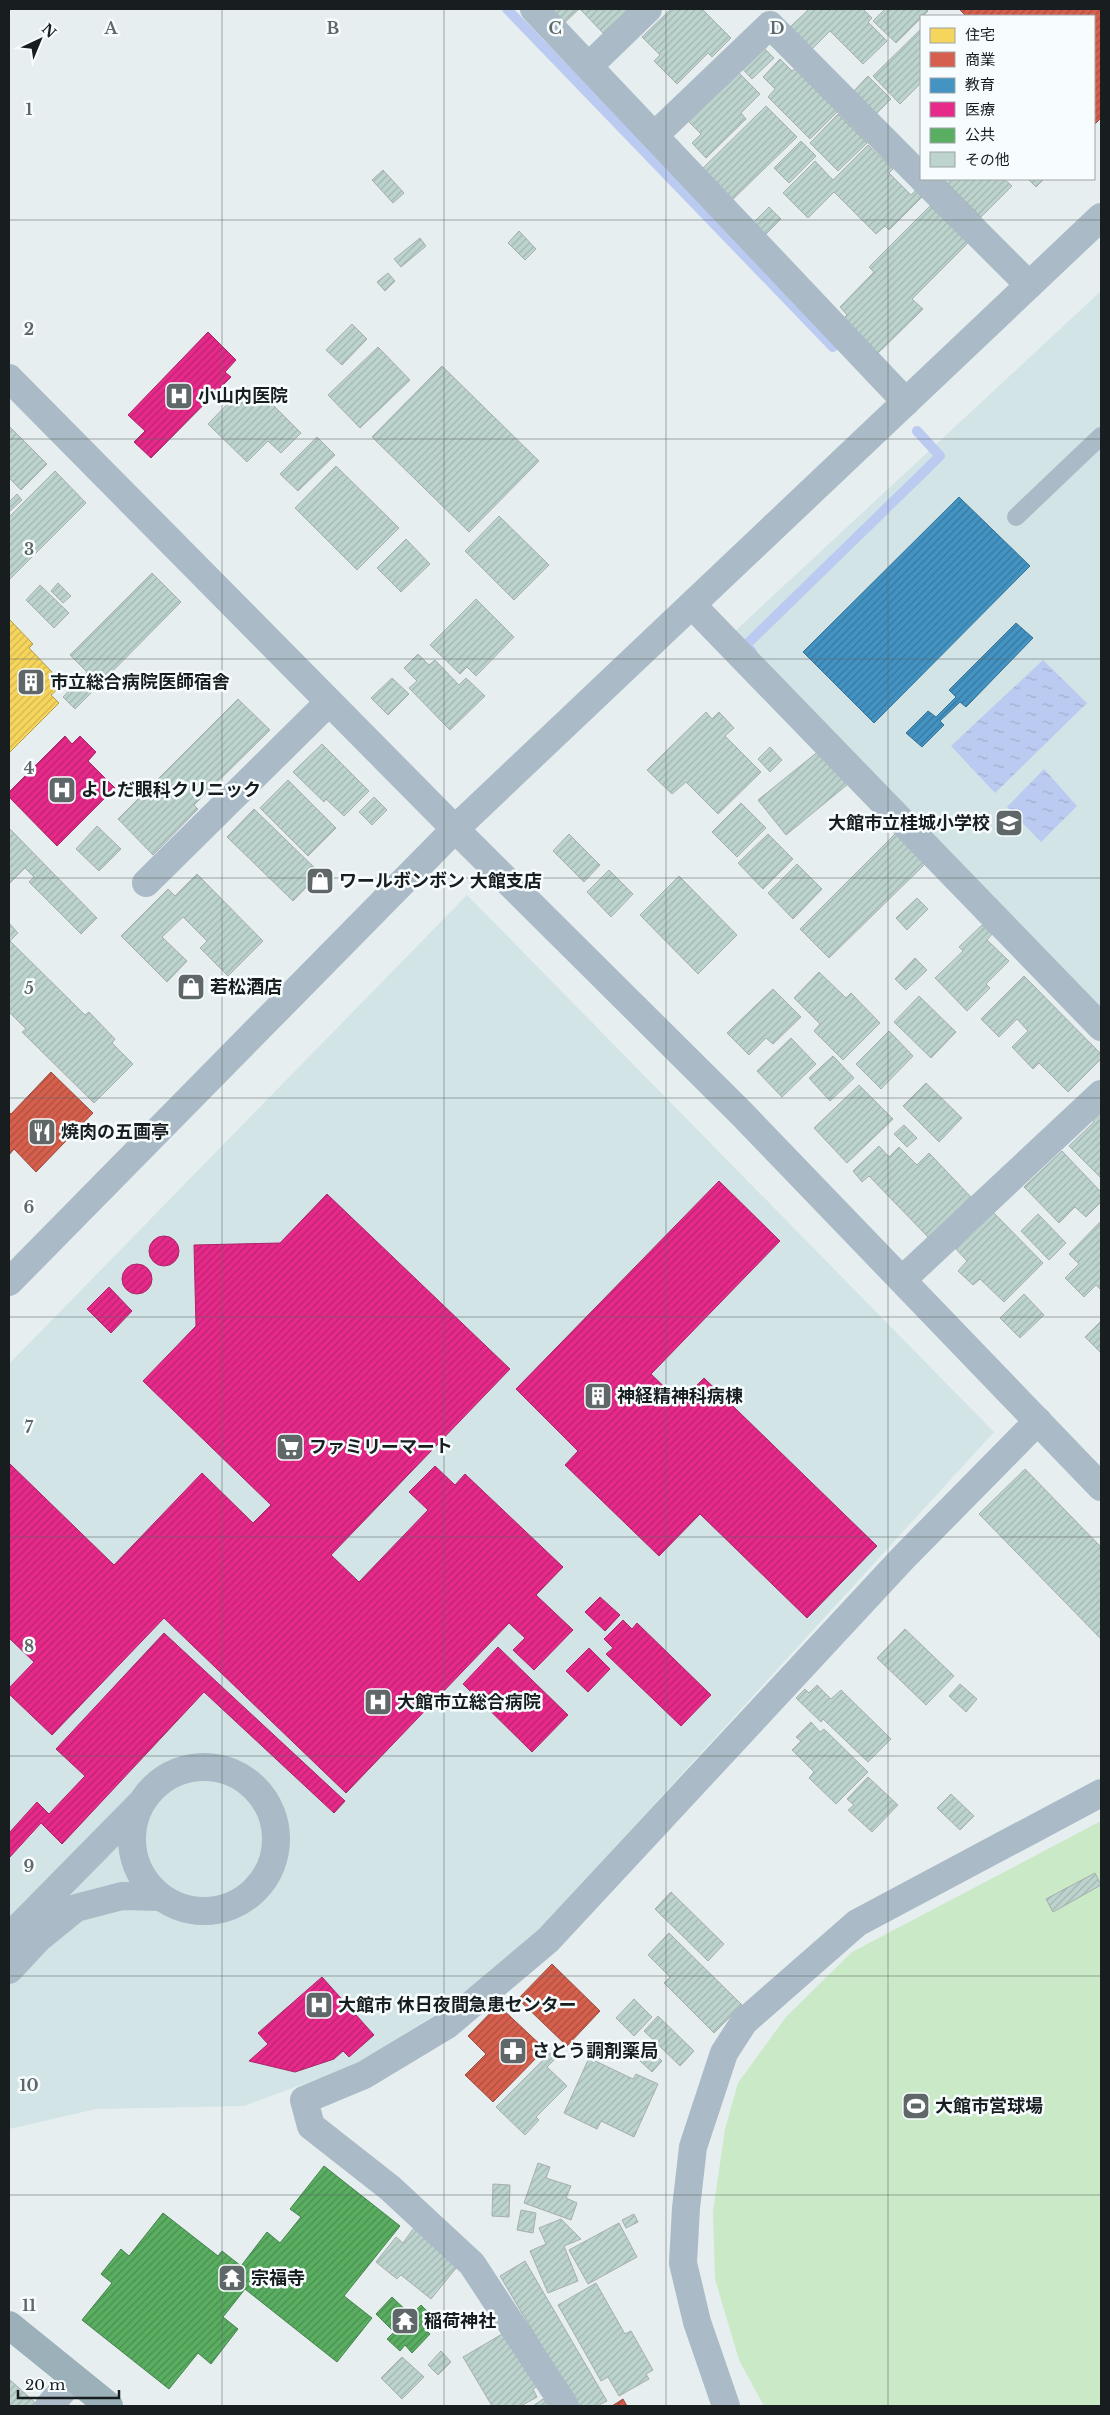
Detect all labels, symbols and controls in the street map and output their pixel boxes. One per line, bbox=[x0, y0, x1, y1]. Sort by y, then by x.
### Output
north arrow bbox=[15, 15, 65, 65]
legend bbox=[920, 15, 1095, 180]
text: A bbox=[104, 18, 119, 38]
text: B bbox=[327, 18, 340, 38]
text: C bbox=[548, 18, 562, 38]
text: D bbox=[770, 18, 784, 38]
text: N bbox=[38, 20, 60, 42]
text: 住宅 bbox=[965, 25, 995, 44]
text: 商業 bbox=[965, 50, 995, 69]
text: 教育 bbox=[965, 75, 995, 94]
text: 1 bbox=[26, 99, 33, 119]
text: 医療 bbox=[965, 100, 995, 119]
text: 公共 bbox=[965, 125, 995, 144]
text: その他 bbox=[965, 150, 1010, 169]
text: 2 bbox=[24, 319, 34, 339]
hospital icon: 小山内医院 bbox=[164, 381, 194, 411]
place label: 小山内医院 bbox=[198, 385, 288, 407]
text: 3 bbox=[24, 539, 34, 559]
building icon: 市立総合病院医師宿舎 bbox=[16, 667, 46, 697]
place label: 市立総合病院医師宿舎 bbox=[50, 671, 230, 693]
text: 4 bbox=[24, 758, 34, 778]
hospital icon: よしだ眼科クリニック bbox=[47, 775, 77, 805]
place label: よしだ眼科クリニック bbox=[81, 779, 261, 801]
school or university icon: 大館市立桂城小学校 bbox=[994, 808, 1024, 838]
place label: 大館市立桂城小学校 bbox=[828, 812, 990, 834]
shop icon: ワールボンボン 大館支店 bbox=[305, 866, 335, 896]
place label: ワールボンボン 大館支店 bbox=[339, 870, 542, 892]
shop icon: 若松酒店 bbox=[176, 972, 206, 1002]
place label: 若松酒店 bbox=[210, 976, 282, 998]
text: 5 bbox=[24, 978, 34, 998]
restaurant icon: 焼肉の五画亭 bbox=[27, 1117, 57, 1147]
place label: 焼肉の五画亭 bbox=[61, 1121, 169, 1143]
text: 6 bbox=[24, 1197, 35, 1217]
building icon: 神経精神科病棟 bbox=[583, 1381, 613, 1411]
place label: 神経精神科病棟 bbox=[617, 1385, 743, 1407]
text: 7 bbox=[25, 1417, 34, 1437]
supermarket icon: ファミリーマート bbox=[275, 1432, 305, 1462]
place label: ファミリーマート bbox=[309, 1436, 453, 1458]
text: 8 bbox=[24, 1636, 34, 1656]
hospital icon: 大館市立総合病院 bbox=[363, 1687, 393, 1717]
place label: 大館市立総合病院 bbox=[397, 1691, 541, 1713]
text: 9 bbox=[24, 1856, 35, 1876]
hospital icon: 大館市 休日夜間急患センター bbox=[304, 1990, 334, 2020]
place label: 大館市 休日夜間急患センター bbox=[338, 1994, 577, 2016]
pharmacy icon: さとう調剤薬局 bbox=[498, 2036, 528, 2066]
place label: さとう調剤薬局 bbox=[532, 2040, 658, 2062]
text: 10 bbox=[19, 2075, 39, 2095]
sports icon: 大館市営球場 bbox=[901, 2091, 931, 2121]
place label: 大館市営球場 bbox=[935, 2095, 1043, 2117]
temple icon: 宗福寺 bbox=[217, 2263, 247, 2293]
place label: 宗福寺 bbox=[251, 2267, 305, 2289]
text: 11 bbox=[22, 2295, 36, 2315]
temple icon: 稲荷神社 bbox=[390, 2306, 420, 2336]
place label: 稲荷神社 bbox=[424, 2310, 496, 2332]
scale bar bbox=[18, 2368, 119, 2400]
text: 20 m bbox=[25, 2375, 65, 2394]

